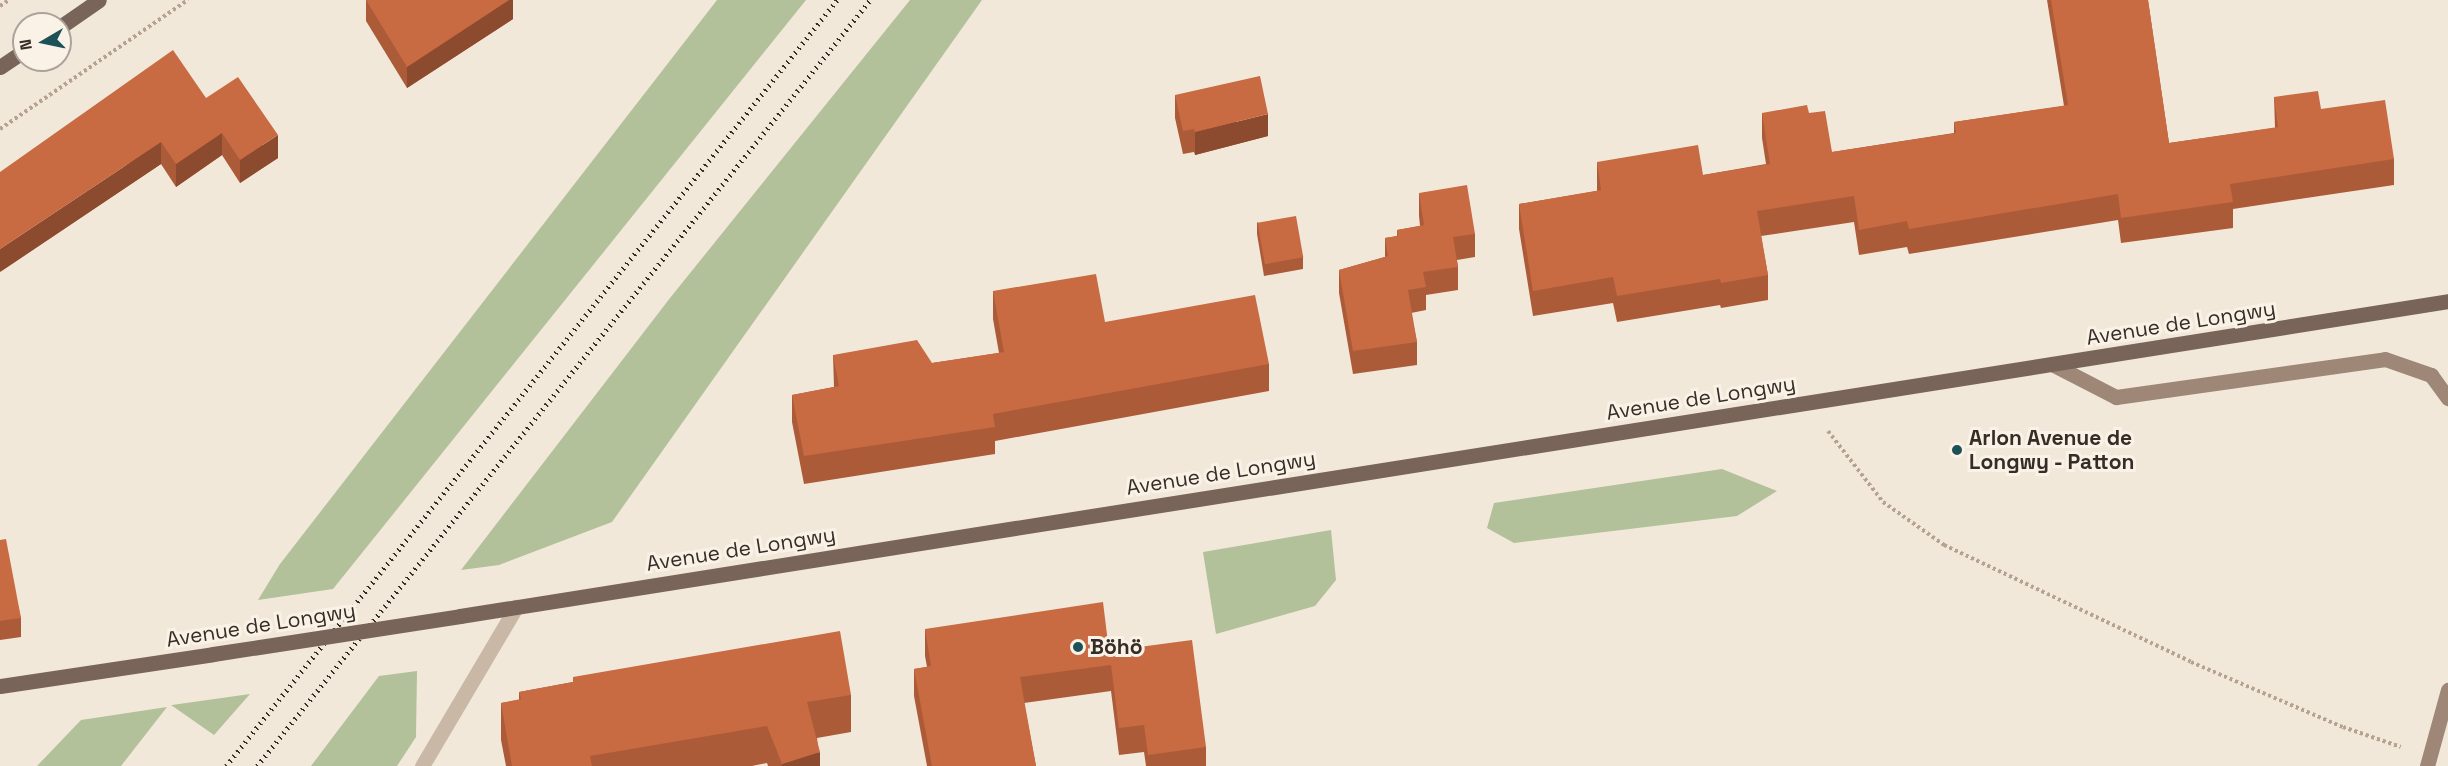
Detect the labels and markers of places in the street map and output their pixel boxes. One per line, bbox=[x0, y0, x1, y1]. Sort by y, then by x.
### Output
place label: Arlon Avenue de Longwy - Patton bbox=[1969, 425, 2136, 475]
marker: Arlon Avenue de Longwy - Patton bbox=[1950, 443, 1964, 457]
place label: Böhö bbox=[1090, 634, 1143, 660]
marker: Böhö bbox=[1071, 640, 1085, 654]

